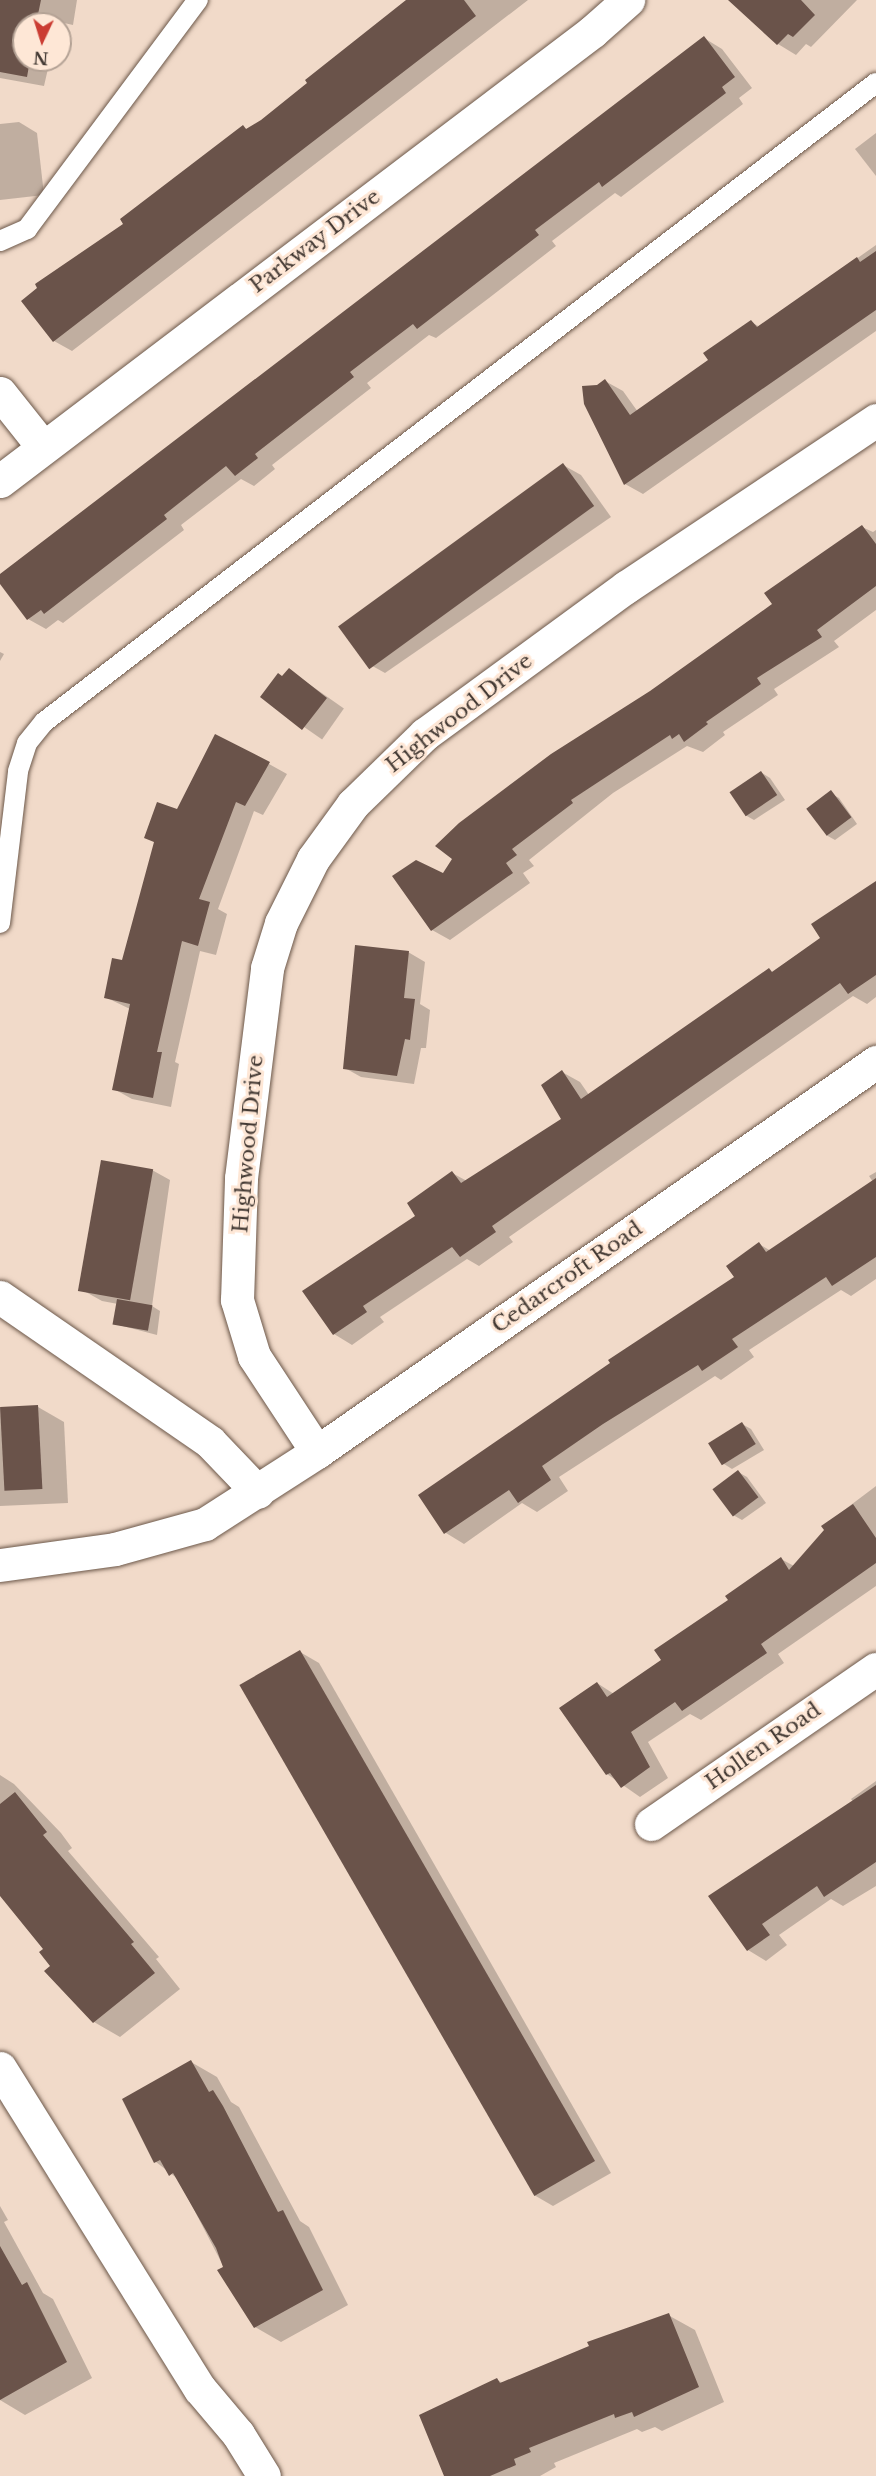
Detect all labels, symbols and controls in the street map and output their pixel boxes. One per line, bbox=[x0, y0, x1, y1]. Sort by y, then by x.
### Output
north arrow bbox=[12, 12, 72, 72]
text: N bbox=[33, 47, 49, 68]
street label: Parkway Drive bbox=[245, 184, 385, 298]
street label: Highwood Drive bbox=[381, 648, 537, 778]
street label: Highwood Drive bbox=[228, 1054, 268, 1234]
street label: Cedarcroft Road bbox=[487, 1216, 647, 1338]
street label: Hollen Road bbox=[701, 1697, 825, 1795]

